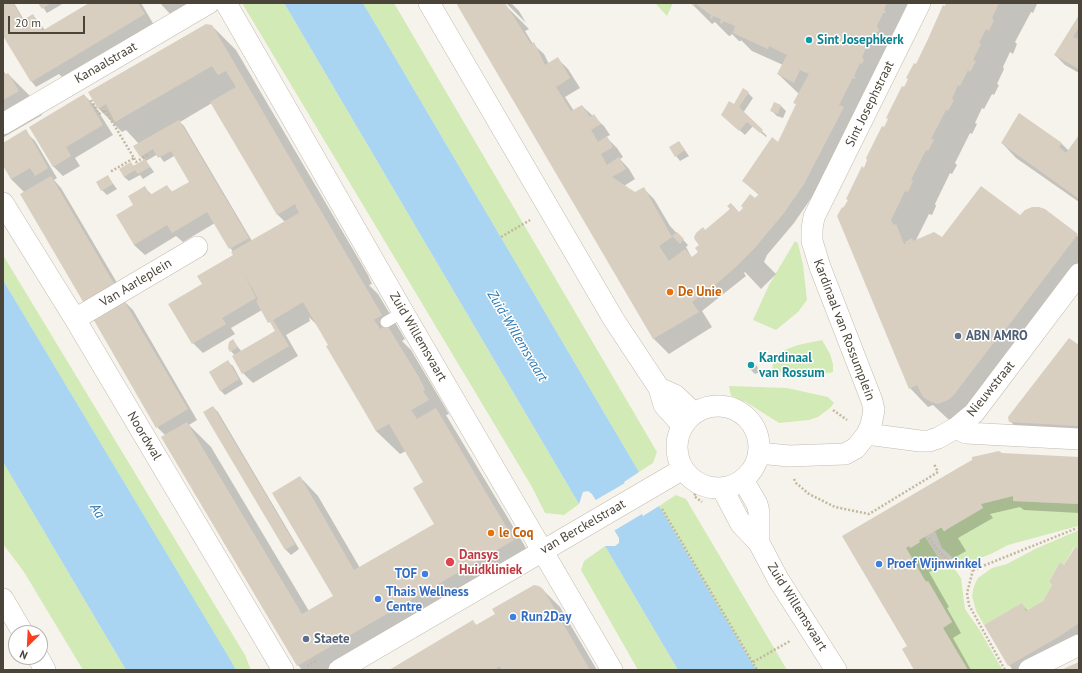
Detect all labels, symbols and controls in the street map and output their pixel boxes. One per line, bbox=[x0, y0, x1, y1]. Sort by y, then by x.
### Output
scale bar bbox=[10, 8, 87, 34]
text: 20 m bbox=[15, 15, 41, 30]
place label: Sint Josephkerk bbox=[817, 32, 904, 48]
marker: Sint Josephkerk bbox=[804, 35, 814, 45]
street label: Kanaalstraat bbox=[72, 39, 140, 87]
street label: Sint Josephstraat bbox=[842, 58, 898, 150]
street label: Van Aarleplein bbox=[97, 256, 175, 310]
street label: Kardinaal van Rossumplein bbox=[810, 257, 878, 403]
place label: De Unie bbox=[678, 284, 722, 300]
water label: Zuid-Willemsvaart bbox=[483, 287, 551, 385]
marker: De Unie bbox=[665, 287, 675, 297]
street label: Zuid Willemsvaart bbox=[386, 290, 450, 384]
place label: ABN AMRO bbox=[966, 328, 1028, 344]
marker: ABN AMRO bbox=[953, 331, 963, 341]
place label: Kardinaal van Rossum bbox=[759, 350, 825, 381]
street label: Nieuwstraat bbox=[964, 358, 1018, 420]
marker: Kardinaal van Rossum bbox=[746, 360, 756, 370]
street label: Noordwal bbox=[123, 409, 165, 463]
street label: van Berckelstraat bbox=[538, 496, 628, 558]
water label: Aa bbox=[86, 500, 108, 522]
place label: le Coq bbox=[499, 525, 533, 541]
marker: le Coq bbox=[486, 528, 496, 538]
place label: Dansys Huidkliniek bbox=[459, 547, 522, 578]
marker: Dansys Huidkliniek bbox=[444, 556, 456, 568]
place label: Proef Wijnwinkel bbox=[887, 556, 982, 572]
marker: Proef Wijnwinkel bbox=[874, 559, 884, 569]
street label: Zuid Willemsvaart bbox=[764, 560, 830, 654]
place label: TOF bbox=[395, 566, 417, 582]
marker: TOF bbox=[420, 569, 430, 579]
place label: Thais Wellness Centre bbox=[386, 584, 469, 615]
marker: Thais Wellness Centre bbox=[373, 594, 383, 604]
place label: Run2Day bbox=[521, 609, 571, 625]
marker: Run2Day bbox=[508, 612, 518, 622]
north arrow bbox=[8, 625, 48, 665]
place label: Staete bbox=[314, 631, 350, 647]
marker: Staete bbox=[301, 634, 311, 644]
text: N bbox=[17, 647, 30, 663]

